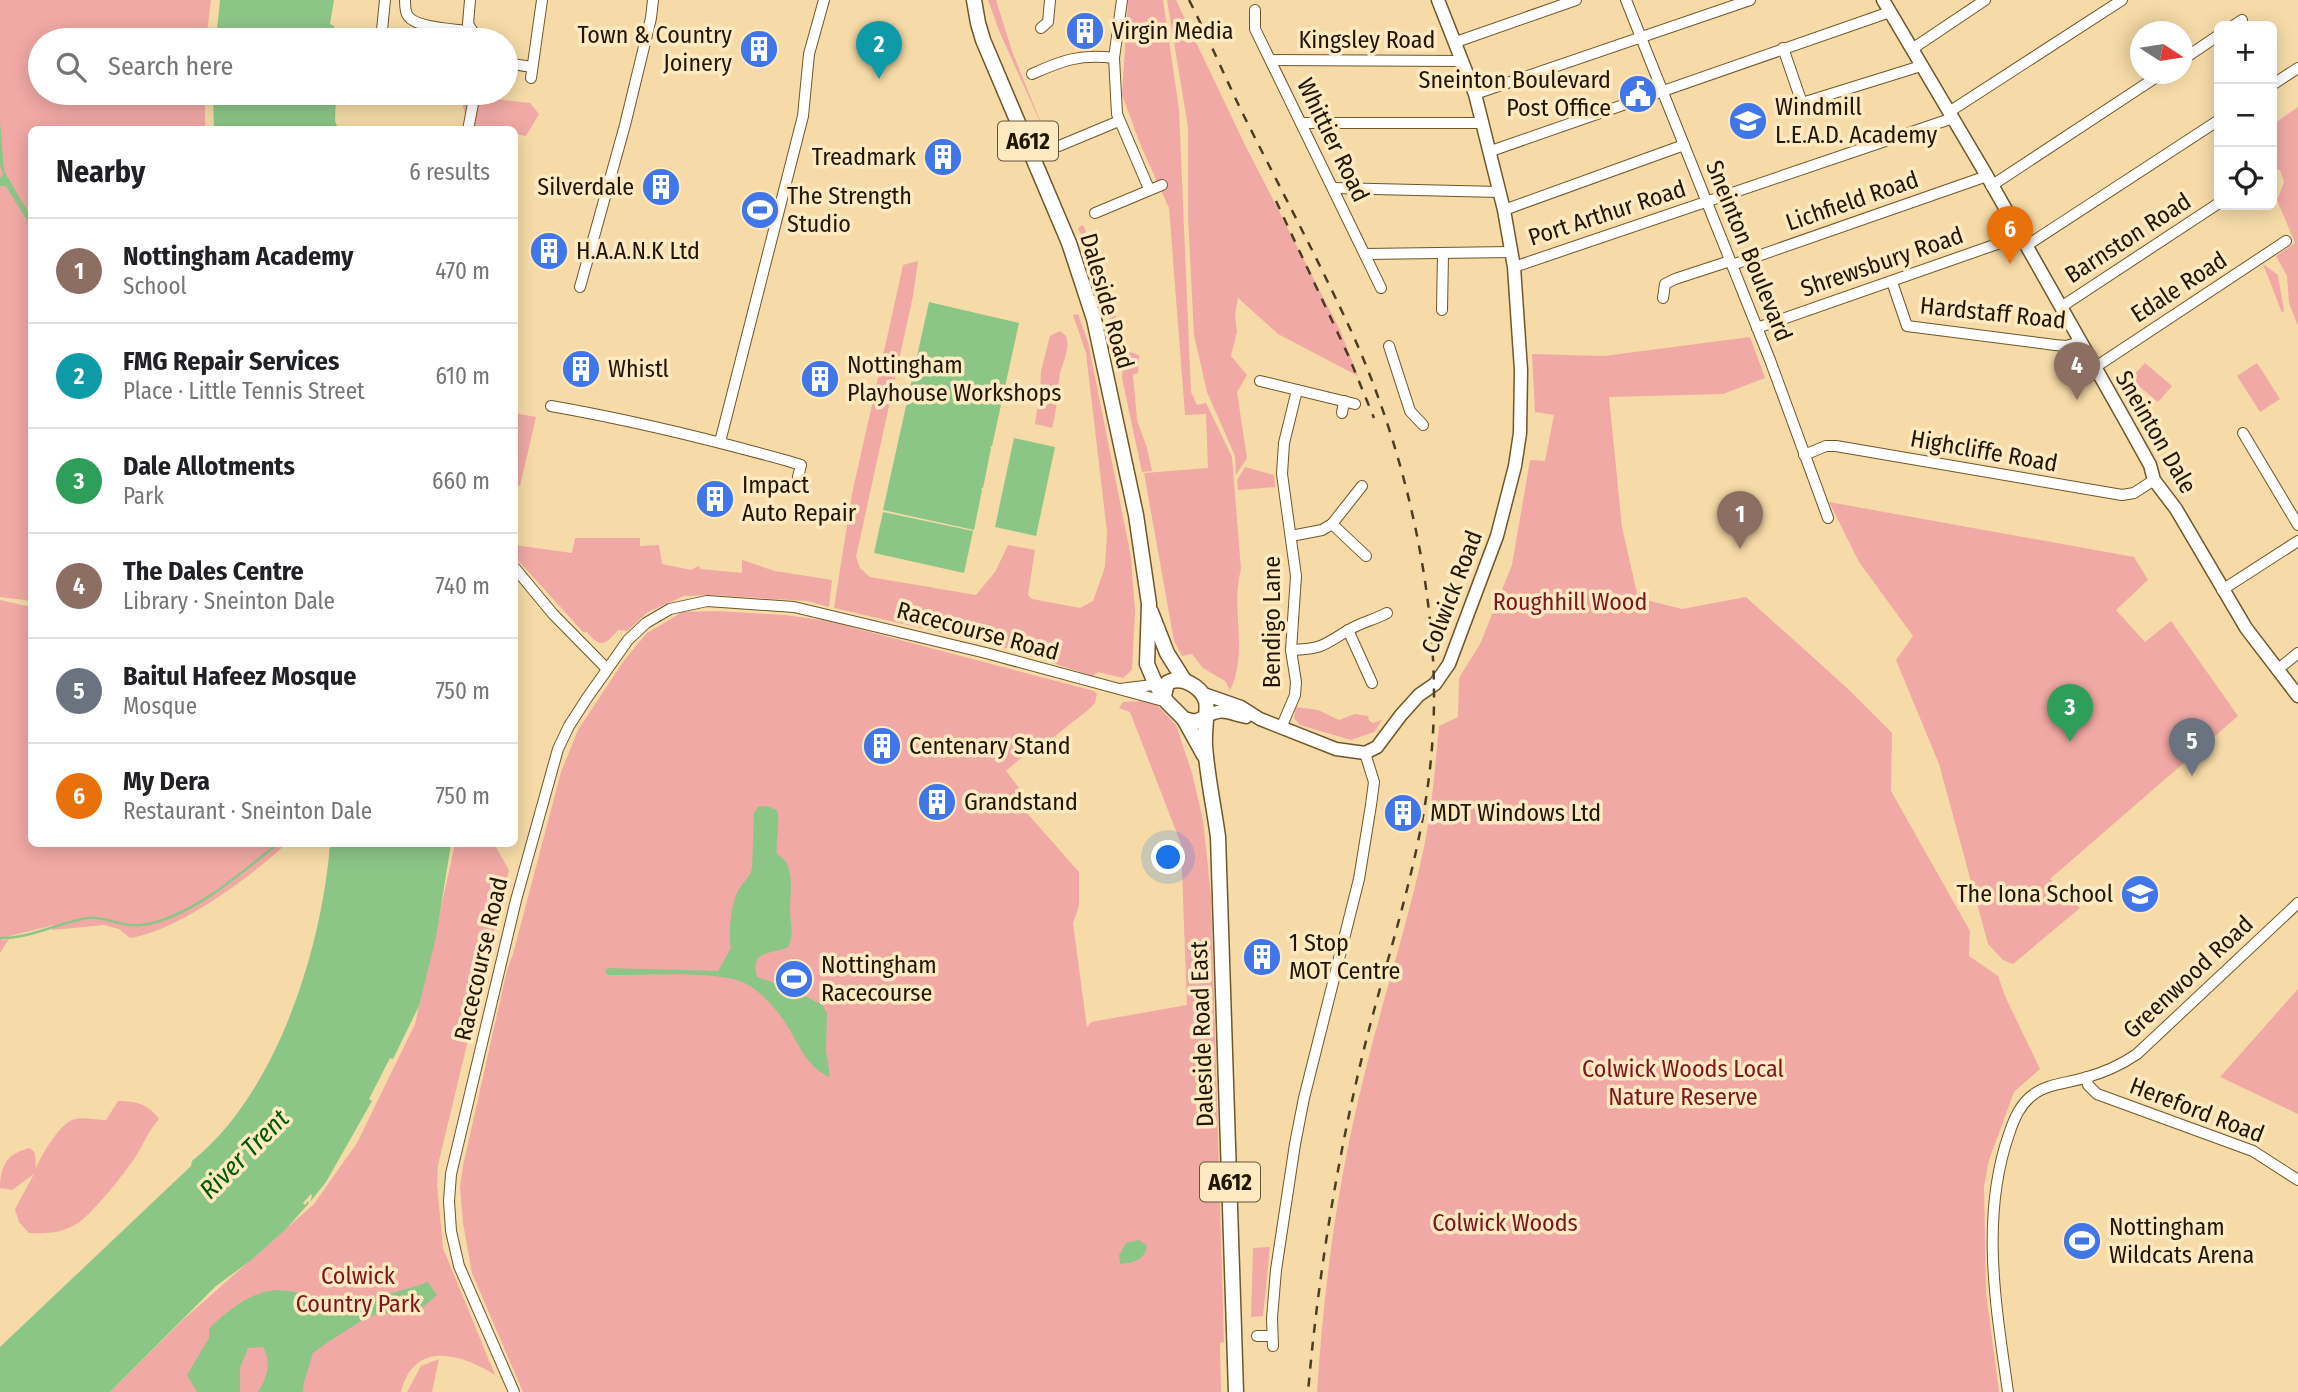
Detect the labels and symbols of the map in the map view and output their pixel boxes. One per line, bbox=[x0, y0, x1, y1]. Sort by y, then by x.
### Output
building icon: Virgin Media bbox=[1064, 10, 1106, 52]
place label: Virgin Media bbox=[1112, 17, 1234, 45]
place label: Town & Country Joinery bbox=[578, 21, 732, 77]
pin: 2 bbox=[856, 21, 902, 79]
north arrow bbox=[2130, 21, 2193, 84]
street label: Kingsley Road bbox=[1299, 26, 1435, 54]
building icon: Town & Country Joinery bbox=[738, 28, 780, 70]
place label: Sneinton Boulevard Post Office bbox=[1419, 66, 1611, 122]
public building icon: Sneinton Boulevard Post Office bbox=[1617, 73, 1659, 115]
street label: Whittier Road bbox=[1291, 74, 1375, 206]
place label: Windmill L.E.A.D. Academy bbox=[1775, 93, 1938, 149]
school or university icon: Windmill L.E.A.D. Academy bbox=[1727, 100, 1769, 142]
road number: A612 bbox=[998, 122, 1058, 160]
building icon: Treadmark bbox=[922, 136, 964, 178]
place label: Treadmark bbox=[812, 143, 917, 171]
street label: Sneinton Boulevard bbox=[1700, 157, 1798, 345]
street label: Lichfield Road bbox=[1782, 165, 1922, 237]
building icon: Silverdale bbox=[640, 166, 682, 208]
place label: Silverdale bbox=[537, 173, 634, 201]
street label: Port Arthur Road bbox=[1525, 174, 1689, 252]
place label: The Strength Studio bbox=[787, 182, 912, 238]
street label: Barnston Road bbox=[2060, 187, 2196, 289]
sports icon: The Strength Studio bbox=[739, 189, 781, 231]
pin: 6 bbox=[1987, 206, 2033, 264]
street label: Shrewsbury Road bbox=[1797, 221, 1967, 303]
building icon: H.A.A.N.K Ltd bbox=[528, 230, 570, 272]
street label: Daleside Road bbox=[1074, 230, 1140, 372]
place label: H.A.A.N.K Ltd bbox=[576, 237, 700, 265]
street label: Edale Road bbox=[2126, 246, 2232, 328]
street label: Hardstaff Road bbox=[1919, 291, 2067, 335]
pin: 4 bbox=[2054, 342, 2100, 400]
building icon: Whistl bbox=[560, 348, 602, 390]
place label: Nottingham Playhouse Workshops bbox=[847, 351, 1062, 407]
place label: Whistl bbox=[608, 355, 669, 383]
building icon: Nottingham Playhouse Workshops bbox=[799, 358, 841, 400]
street label: Sneinton Dale bbox=[2110, 366, 2202, 498]
street label: Highcliffe Road bbox=[1908, 424, 2060, 478]
place label: Impact Auto Repair bbox=[742, 471, 857, 527]
building icon: Impact Auto Repair bbox=[694, 478, 736, 520]
pin: 1 bbox=[1717, 491, 1763, 549]
street label: Colwick Road bbox=[1416, 527, 1488, 657]
street label: Bendigo Lane bbox=[1258, 556, 1286, 688]
park label: Roughhill Wood bbox=[1493, 588, 1647, 616]
street label: Racecourse Road bbox=[894, 596, 1062, 666]
pin: 3 bbox=[2047, 684, 2093, 742]
pin: 5 bbox=[2169, 718, 2215, 776]
building icon: Centenary Stand bbox=[861, 725, 903, 767]
place label: Centenary Stand bbox=[909, 732, 1071, 760]
building icon: Grandstand bbox=[916, 781, 958, 823]
place label: Grandstand bbox=[964, 788, 1078, 816]
building icon: MDT Windows Ltd bbox=[1382, 792, 1424, 834]
place label: MDT Windows Ltd bbox=[1430, 799, 1601, 827]
your location bbox=[1151, 840, 1185, 874]
school or university icon: The Iona School bbox=[2119, 873, 2161, 915]
street label: Racecourse Road bbox=[449, 875, 513, 1043]
place label: The Iona School bbox=[1956, 880, 2113, 908]
street label: Greenwood Road bbox=[2117, 910, 2259, 1044]
place label: 1 Stop MOT Centre bbox=[1289, 929, 1400, 985]
building icon: 1 Stop MOT Centre bbox=[1241, 936, 1283, 978]
street label: Daleside Road East bbox=[1185, 940, 1219, 1127]
place label: Nottingham Racecourse bbox=[821, 951, 937, 1007]
sports icon: Nottingham Racecourse bbox=[773, 958, 815, 1000]
park label: Colwick Woods Local Nature Reserve bbox=[1582, 1055, 1784, 1111]
street label: Hereford Road bbox=[2126, 1072, 2268, 1148]
water label: River Trent bbox=[193, 1103, 296, 1205]
road number: A612 bbox=[1200, 1162, 1260, 1202]
park label: Colwick Woods bbox=[1432, 1209, 1578, 1237]
place label: Nottingham Wildcats Arena bbox=[2109, 1213, 2254, 1269]
sports icon: Nottingham Wildcats Arena bbox=[2061, 1220, 2103, 1262]
park label: Colwick Country Park bbox=[296, 1262, 421, 1318]

